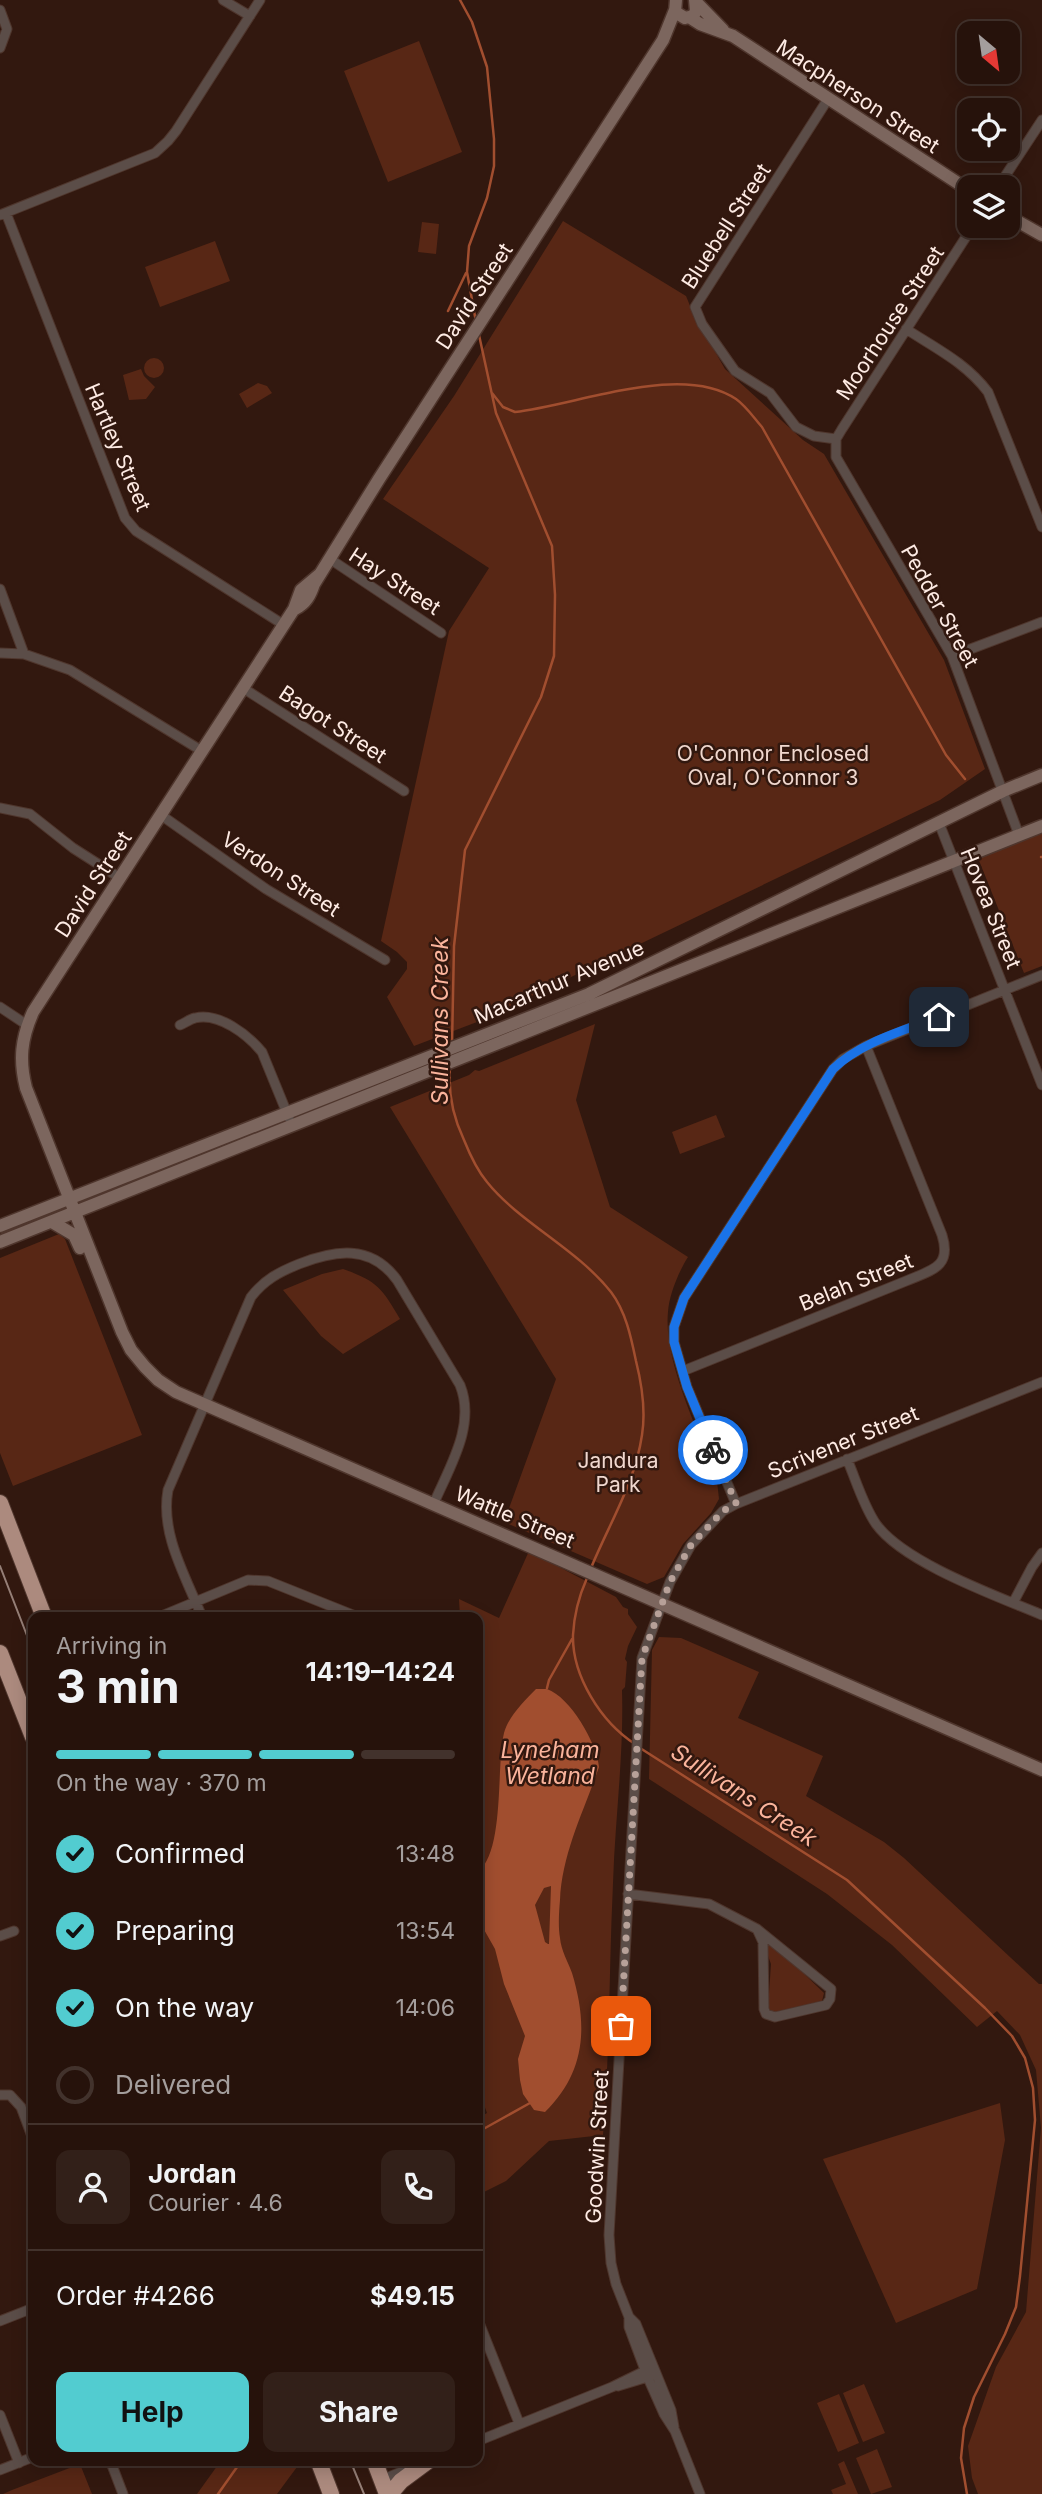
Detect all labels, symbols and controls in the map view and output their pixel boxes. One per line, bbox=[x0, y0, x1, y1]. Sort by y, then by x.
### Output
north arrow bbox=[957, 21, 1020, 84]
map controls bbox=[957, 21, 1020, 238]
street label: Macpherson Street bbox=[772, 34, 944, 158]
button: locate bbox=[957, 98, 1020, 161]
street label: Bluebell Street bbox=[676, 159, 776, 293]
button: layers bbox=[957, 175, 1020, 238]
street label: David Street bbox=[430, 238, 518, 354]
street label: Moorhouse Street bbox=[831, 241, 949, 405]
street label: Hartley Street bbox=[80, 379, 156, 515]
street label: Pedder Street bbox=[896, 540, 984, 672]
street label: Hay Street bbox=[345, 542, 446, 620]
street label: Bagot Street bbox=[275, 680, 392, 768]
park label: O'Connor Enclosed Oval, O'Connor 3 bbox=[677, 741, 869, 790]
street label: David Street bbox=[49, 826, 137, 942]
street label: Verdon Street bbox=[217, 826, 345, 922]
street label: Hovea Street bbox=[955, 844, 1027, 972]
street label: Macarthur Avenue bbox=[470, 935, 648, 1029]
water label: Sullivans Creek bbox=[426, 937, 454, 1105]
pin bbox=[909, 987, 969, 1047]
icon: home bbox=[920, 998, 958, 1036]
street label: Belah Street bbox=[795, 1248, 917, 1316]
street label: Scrivener Street bbox=[764, 1400, 922, 1484]
courier bbox=[678, 1415, 748, 1485]
icon: bike bbox=[694, 1431, 732, 1469]
park label: Jandura Park bbox=[577, 1448, 659, 1497]
street label: Wattle Street bbox=[452, 1481, 579, 1553]
text: Arriving in bbox=[56, 1632, 167, 1660]
text: 14:19–14:24 bbox=[305, 1656, 455, 1687]
text: 3 min bbox=[56, 1658, 180, 1714]
water label: Lyneham Wetland bbox=[500, 1736, 600, 1790]
water label: Sullivans Creek bbox=[666, 1737, 822, 1853]
text: On the way · 370 m bbox=[56, 1769, 267, 1797]
icon: check bbox=[56, 1835, 94, 1873]
text: Confirmed bbox=[115, 1838, 245, 1869]
text: 13:48 bbox=[396, 1840, 455, 1868]
icon: check bbox=[56, 1912, 94, 1950]
text: Preparing bbox=[115, 1915, 235, 1946]
text: 13:54 bbox=[396, 1917, 455, 1945]
icon: check bbox=[56, 1989, 94, 2027]
text: On the way bbox=[115, 1992, 254, 2023]
text: 14:06 bbox=[395, 1994, 455, 2022]
pin bbox=[591, 1996, 651, 2056]
icon: bag bbox=[602, 2007, 640, 2045]
text: Delivered bbox=[115, 2069, 231, 2100]
street label: Goodwin Street bbox=[580, 2070, 614, 2224]
button: person bbox=[56, 2150, 130, 2224]
button: phone bbox=[381, 2150, 455, 2224]
text: Jordan bbox=[148, 2158, 237, 2189]
text: Courier · 4.6 bbox=[148, 2189, 283, 2217]
text: Order #4266 bbox=[56, 2280, 215, 2311]
text: $49.15 bbox=[370, 2280, 455, 2311]
button: Help bbox=[56, 2372, 249, 2452]
button: Share bbox=[263, 2372, 455, 2452]

